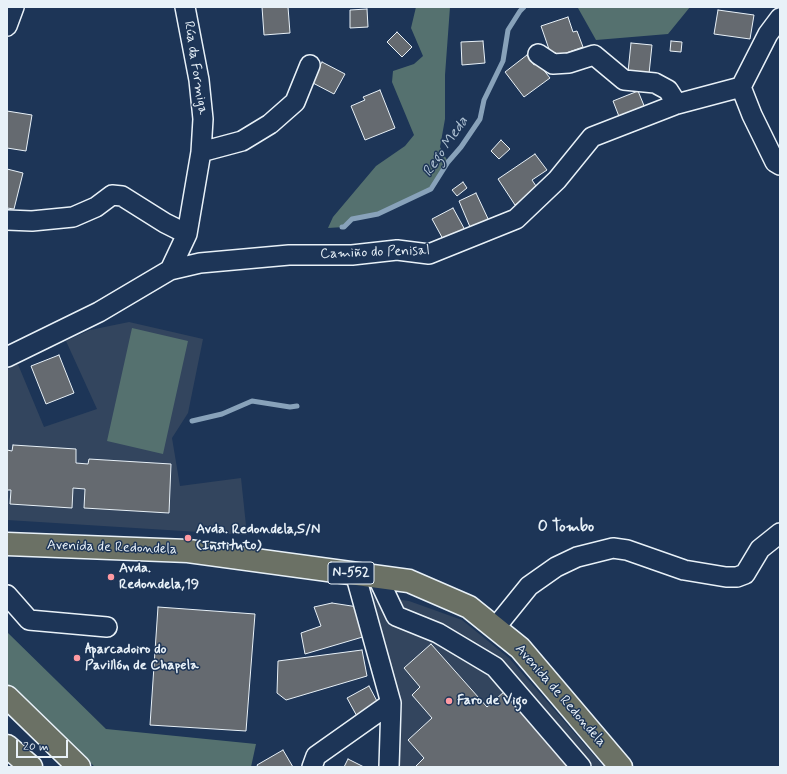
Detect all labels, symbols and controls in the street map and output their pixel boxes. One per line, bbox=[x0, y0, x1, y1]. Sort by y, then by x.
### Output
street label: Rúa da Formiga bbox=[179, 20, 211, 116]
water label: Rego Meda bbox=[419, 114, 473, 180]
street label: Camiño do Penisal bbox=[320, 243, 430, 263]
district label: O Tombo bbox=[538, 519, 594, 537]
place label: Avda. Redondela,S/N (Instituto) bbox=[196, 522, 320, 554]
marker: Avda. Redondela,S/N (Instituto) bbox=[183, 533, 193, 543]
street label: Avenida de Redondela bbox=[47, 537, 177, 559]
place label: Avda. Redondela,19 bbox=[119, 561, 199, 594]
road number: N-552 bbox=[328, 562, 374, 584]
marker: Avda. Redondela,19 bbox=[106, 572, 116, 582]
street label: Avenida de Redondela bbox=[511, 641, 609, 751]
place label: Aparcadoiro do Pavillón de Chapela bbox=[85, 642, 199, 674]
marker: Aparcadoiro do Pavillón de Chapela bbox=[72, 653, 82, 663]
place label: Faro de Vigo bbox=[457, 693, 527, 709]
marker: Faro de Vigo bbox=[444, 696, 454, 706]
scale bar bbox=[18, 732, 70, 758]
text: 20 m bbox=[23, 739, 49, 755]

